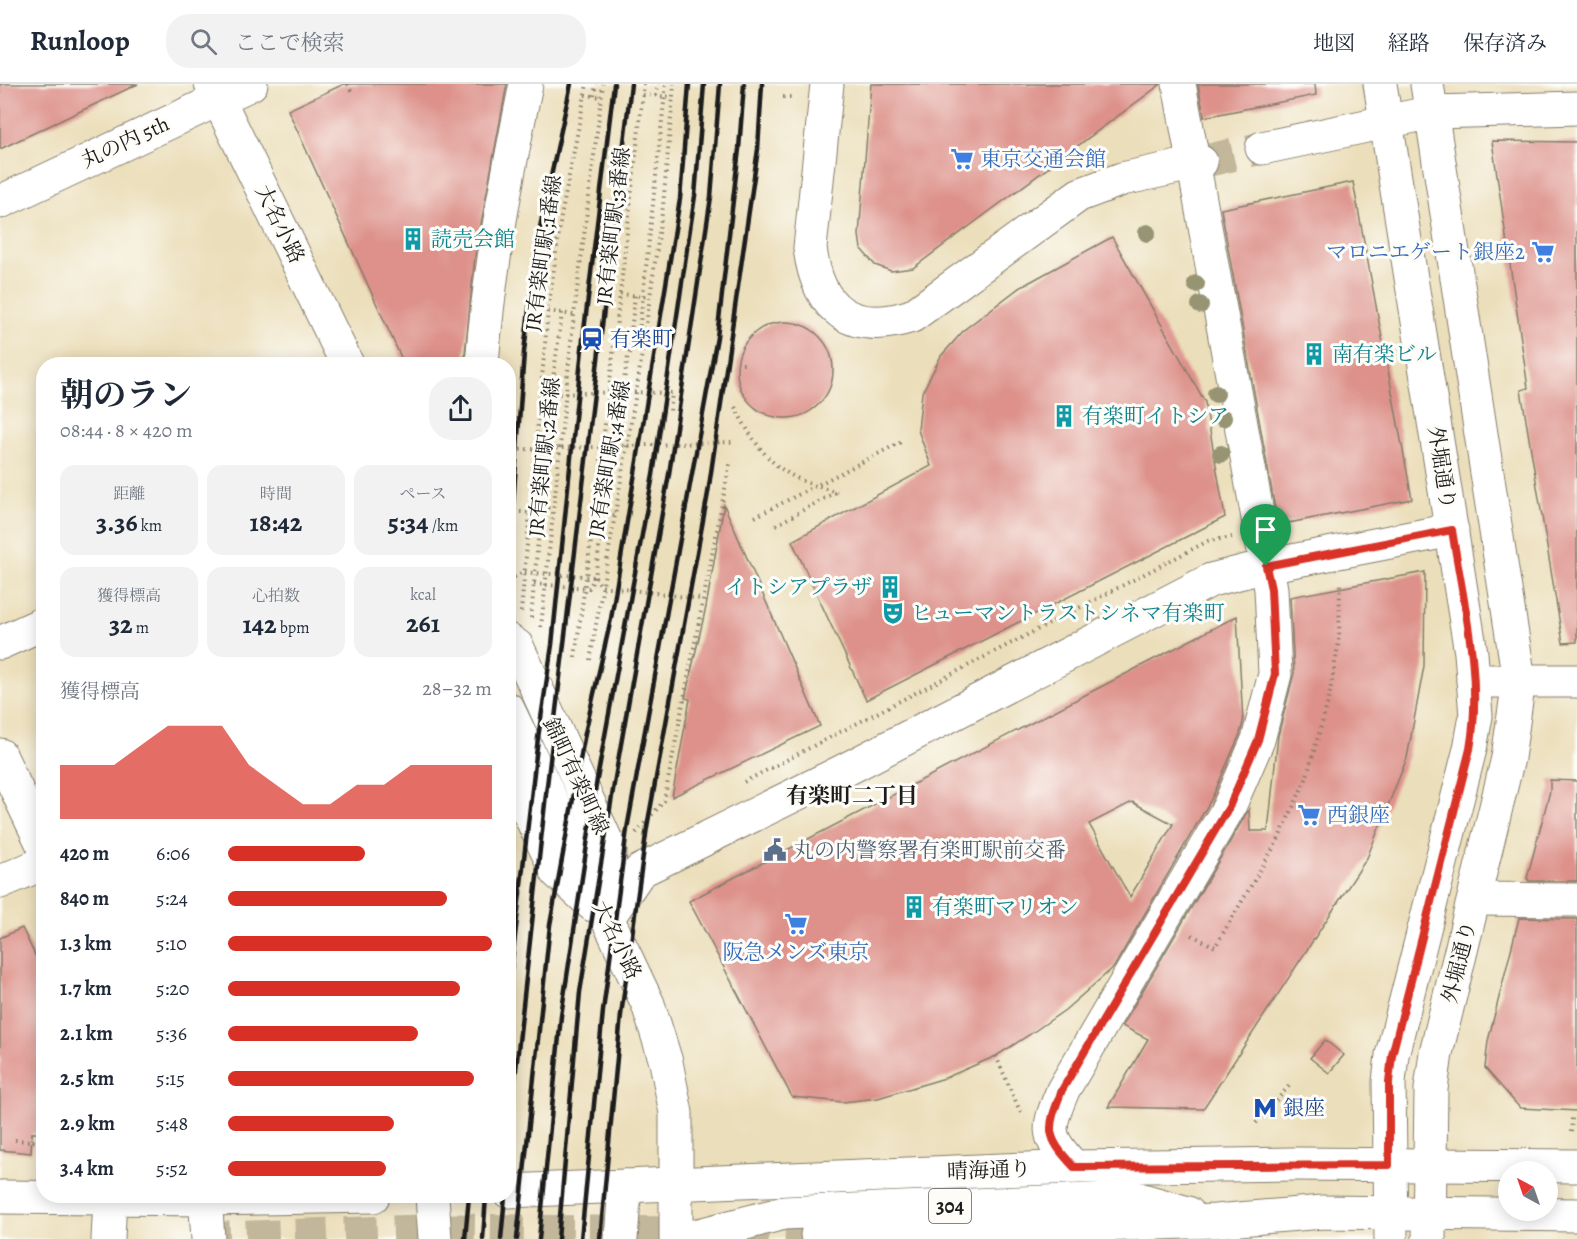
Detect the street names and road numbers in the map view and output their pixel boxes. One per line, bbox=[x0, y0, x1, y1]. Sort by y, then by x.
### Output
street label: 丸の内 5th bbox=[76, 109, 174, 175]
street label: JR有楽町駅;3番線 bbox=[589, 145, 637, 307]
street label: JR有楽町駅;1番線 bbox=[518, 173, 568, 333]
street label: 大名小路 bbox=[249, 180, 311, 268]
street label: JR有楽町駅;2番線 bbox=[522, 376, 566, 538]
street label: JR有楽町駅;4番線 bbox=[581, 378, 637, 540]
street label: 外堀通り bbox=[1422, 424, 1462, 512]
street label: 錦町有楽町線 bbox=[537, 713, 615, 839]
street label: 大名小路 bbox=[586, 896, 648, 984]
street label: 外堀通り bbox=[1435, 918, 1483, 1006]
street label: 晴海通り bbox=[947, 1155, 1031, 1185]
road number: 304 bbox=[929, 1189, 971, 1223]

